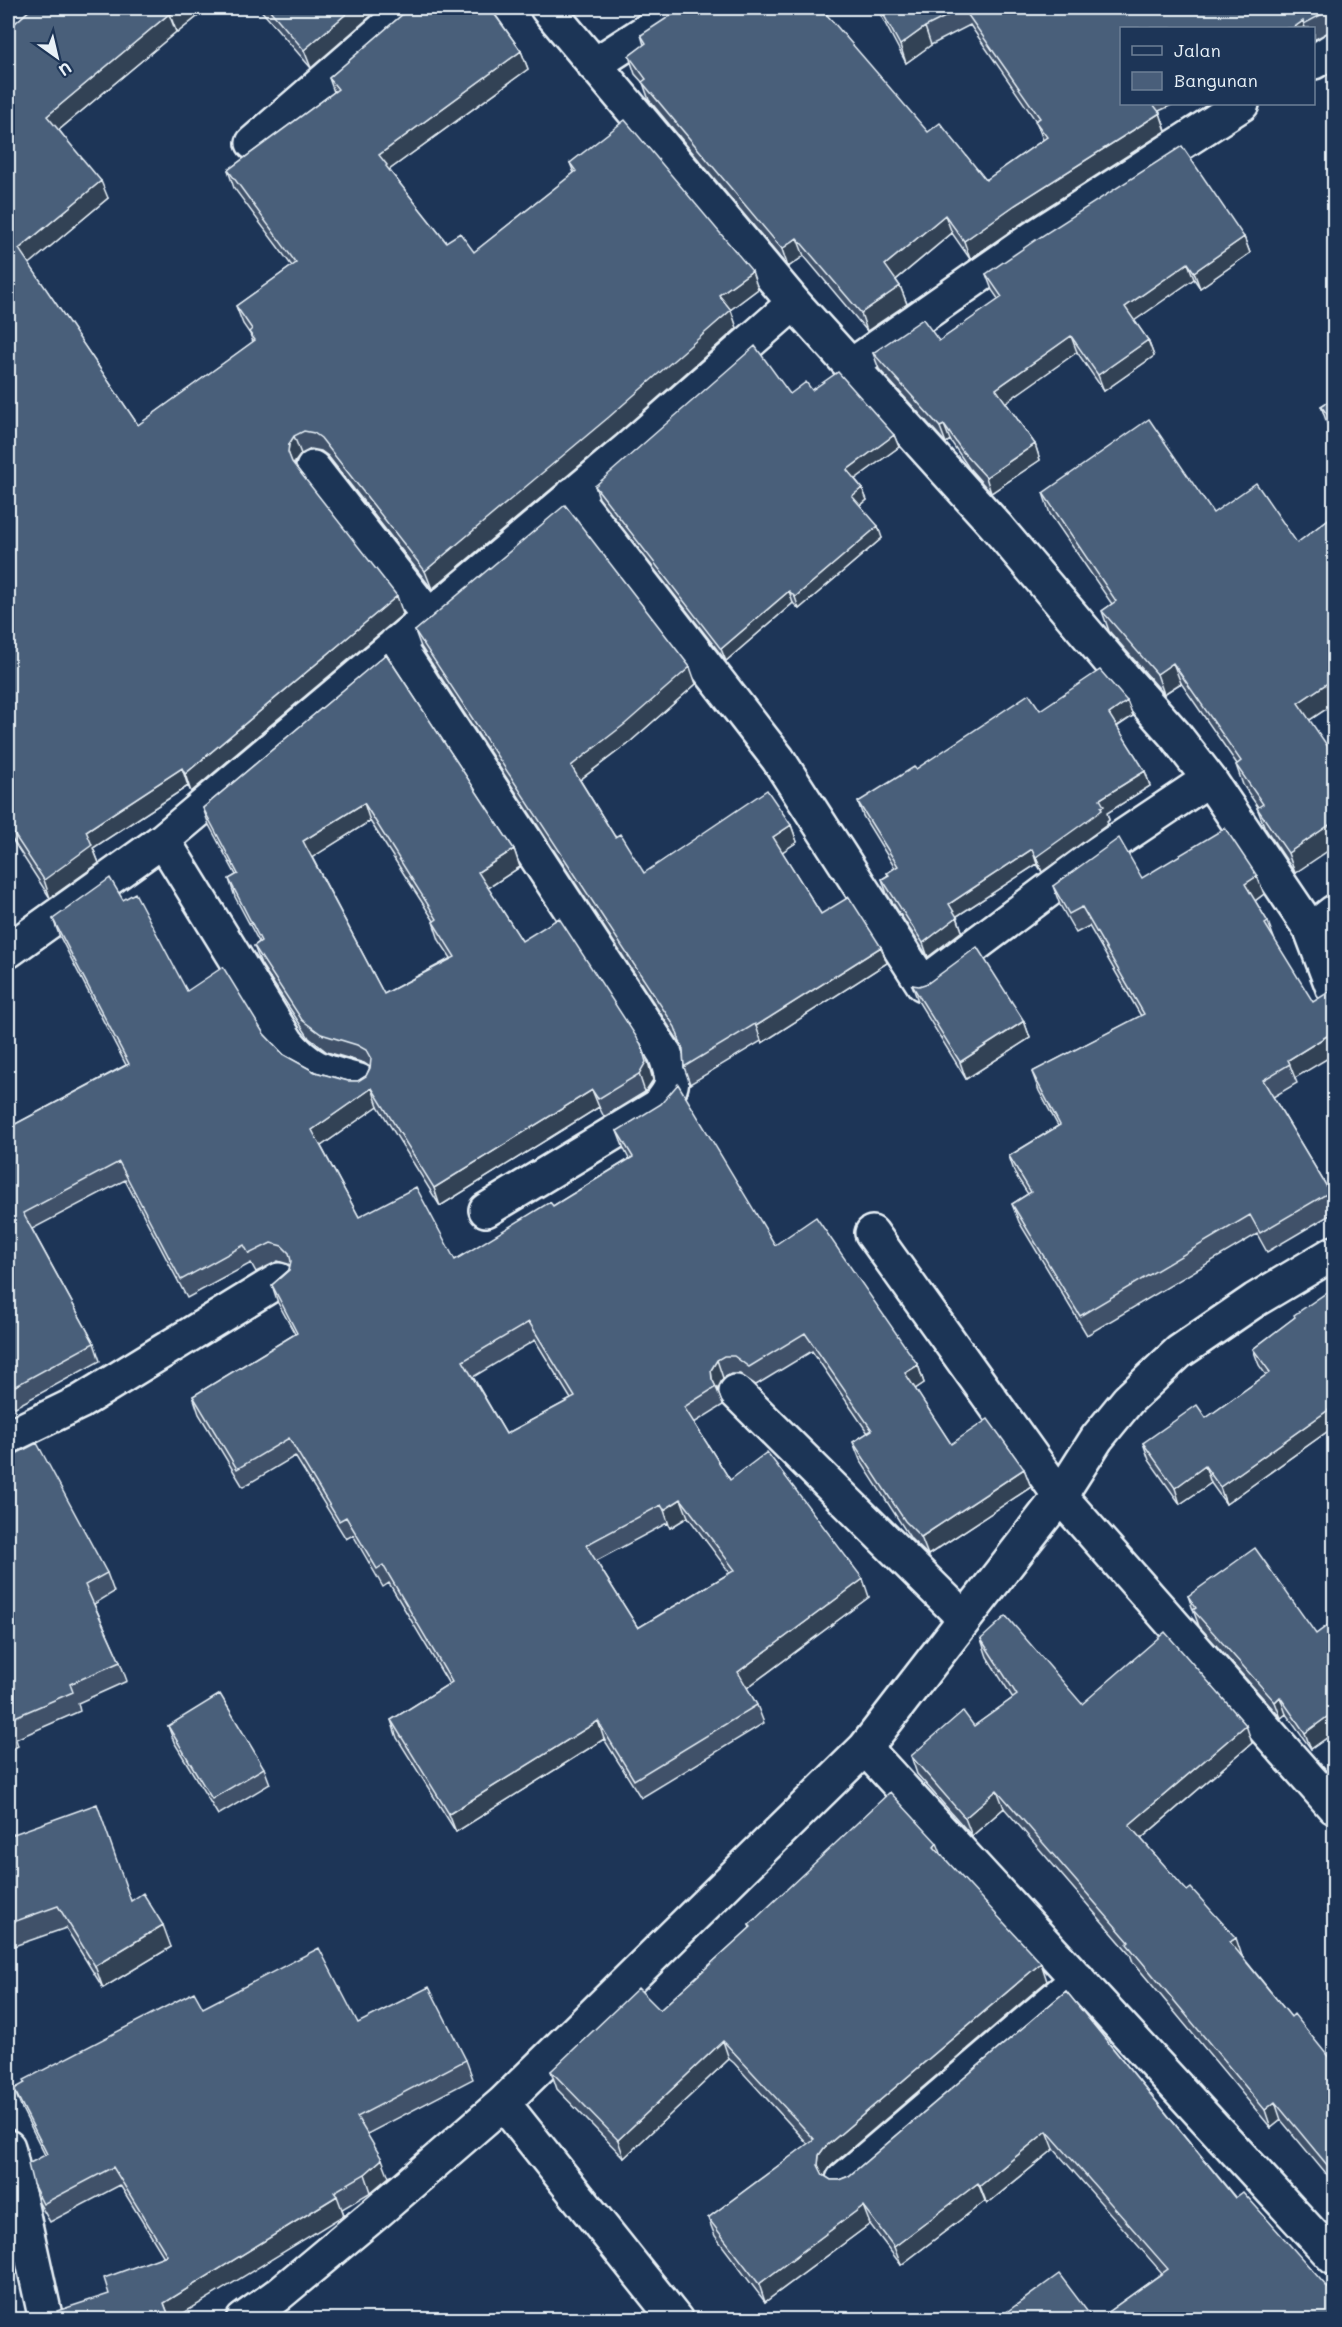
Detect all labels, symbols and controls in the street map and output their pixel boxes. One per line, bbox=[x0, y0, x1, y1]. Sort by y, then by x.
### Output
north arrow bbox=[27, 27, 87, 87]
legend bbox=[1120, 27, 1315, 105]
text: Jalan bbox=[1174, 38, 1221, 62]
text: U bbox=[55, 58, 76, 82]
text: Bangunan bbox=[1174, 68, 1258, 92]

